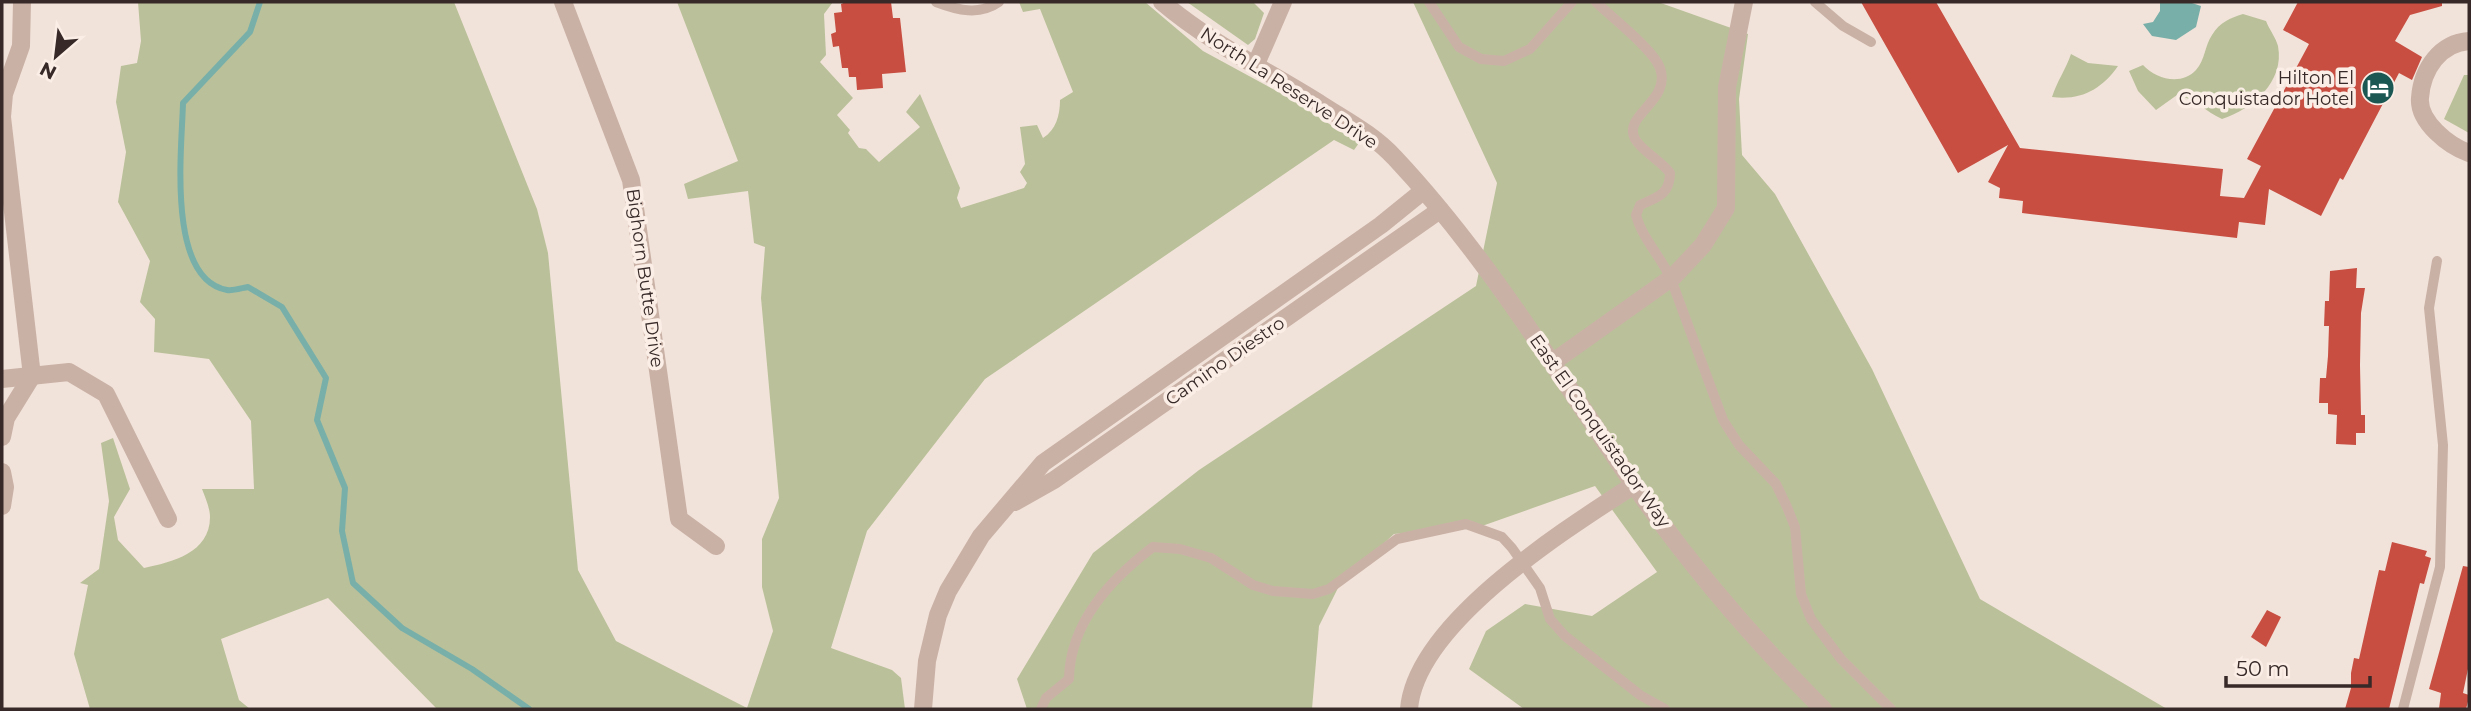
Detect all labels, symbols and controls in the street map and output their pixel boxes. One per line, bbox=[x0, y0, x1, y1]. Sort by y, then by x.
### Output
north arrow bbox=[21, 21, 91, 91]
street label: North La Reserve Drive bbox=[1196, 22, 1382, 154]
text: N bbox=[36, 57, 60, 84]
place label: Hilton El Conquistador Hotel bbox=[2179, 67, 2354, 110]
hotel icon: Hilton El Conquistador Hotel bbox=[2359, 69, 2397, 107]
street label: Bighorn Butte Drive bbox=[622, 187, 668, 369]
street label: Camino Diestro bbox=[1161, 312, 1289, 410]
street label: East El Conquistador Way bbox=[1525, 330, 1675, 532]
scale bar bbox=[2226, 644, 2370, 688]
text: 50 m bbox=[2236, 656, 2290, 681]

